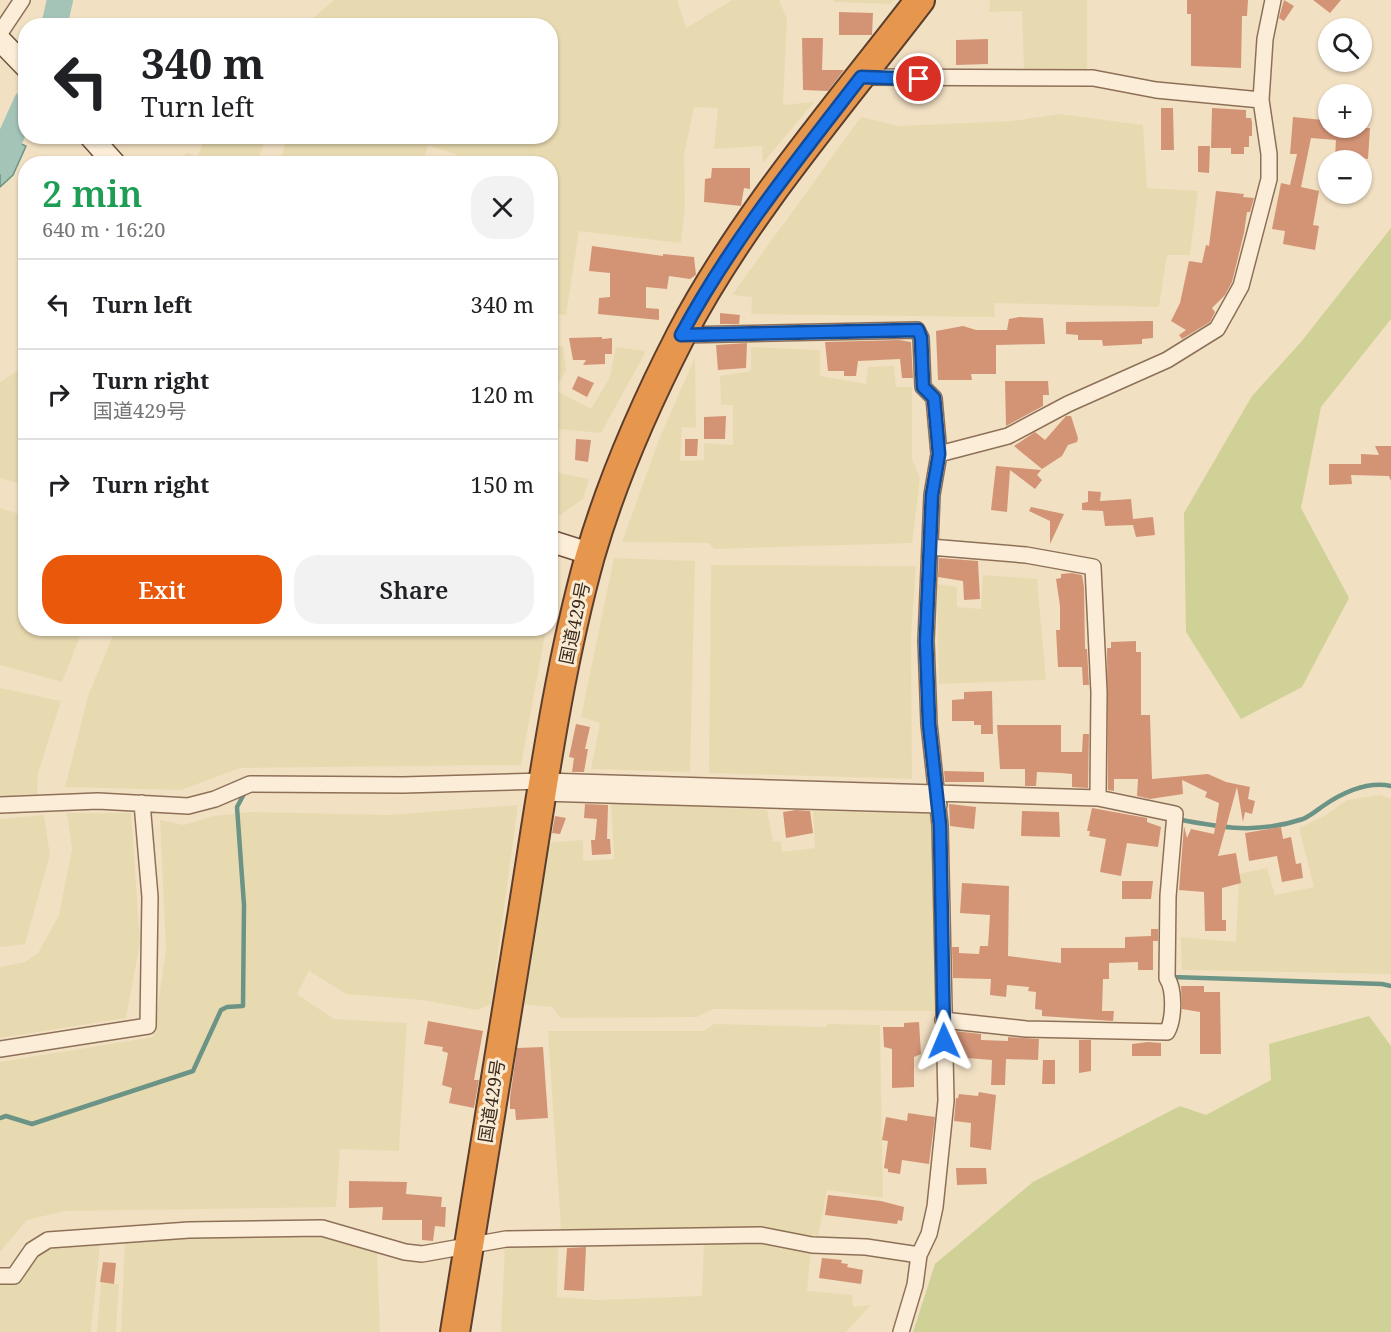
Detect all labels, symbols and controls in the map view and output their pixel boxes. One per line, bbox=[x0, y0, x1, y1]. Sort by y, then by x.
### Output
map controls bbox=[1318, 18, 1372, 204]
button: search bbox=[1318, 18, 1372, 72]
text: 340 m bbox=[141, 34, 265, 91]
icon: left bbox=[42, 42, 120, 120]
pin bbox=[893, 53, 944, 104]
icon: arrive bbox=[902, 62, 935, 95]
button: + bbox=[1318, 84, 1372, 138]
text: Turn left bbox=[141, 88, 254, 125]
button: − bbox=[1318, 150, 1372, 204]
text: 2 min bbox=[42, 169, 143, 218]
button: close bbox=[471, 176, 534, 239]
text: 640 m · 16:20 bbox=[42, 216, 165, 243]
icon: left bbox=[42, 288, 75, 321]
text: Turn left bbox=[93, 289, 192, 319]
text: 340 m bbox=[471, 289, 534, 319]
text: Turn right bbox=[93, 365, 209, 395]
icon: right bbox=[42, 378, 75, 411]
text: 120 m bbox=[471, 379, 534, 409]
text: 国道429号 bbox=[93, 397, 187, 424]
icon: right bbox=[42, 468, 75, 501]
text: Turn right bbox=[93, 469, 209, 499]
text: 150 m bbox=[471, 469, 534, 499]
button: Exit bbox=[42, 555, 282, 624]
button: Share bbox=[294, 555, 534, 624]
street label: 国道429号 bbox=[554, 579, 595, 666]
position arrow bbox=[912, 1009, 976, 1073]
street label: 国道429号 bbox=[473, 1057, 509, 1144]

